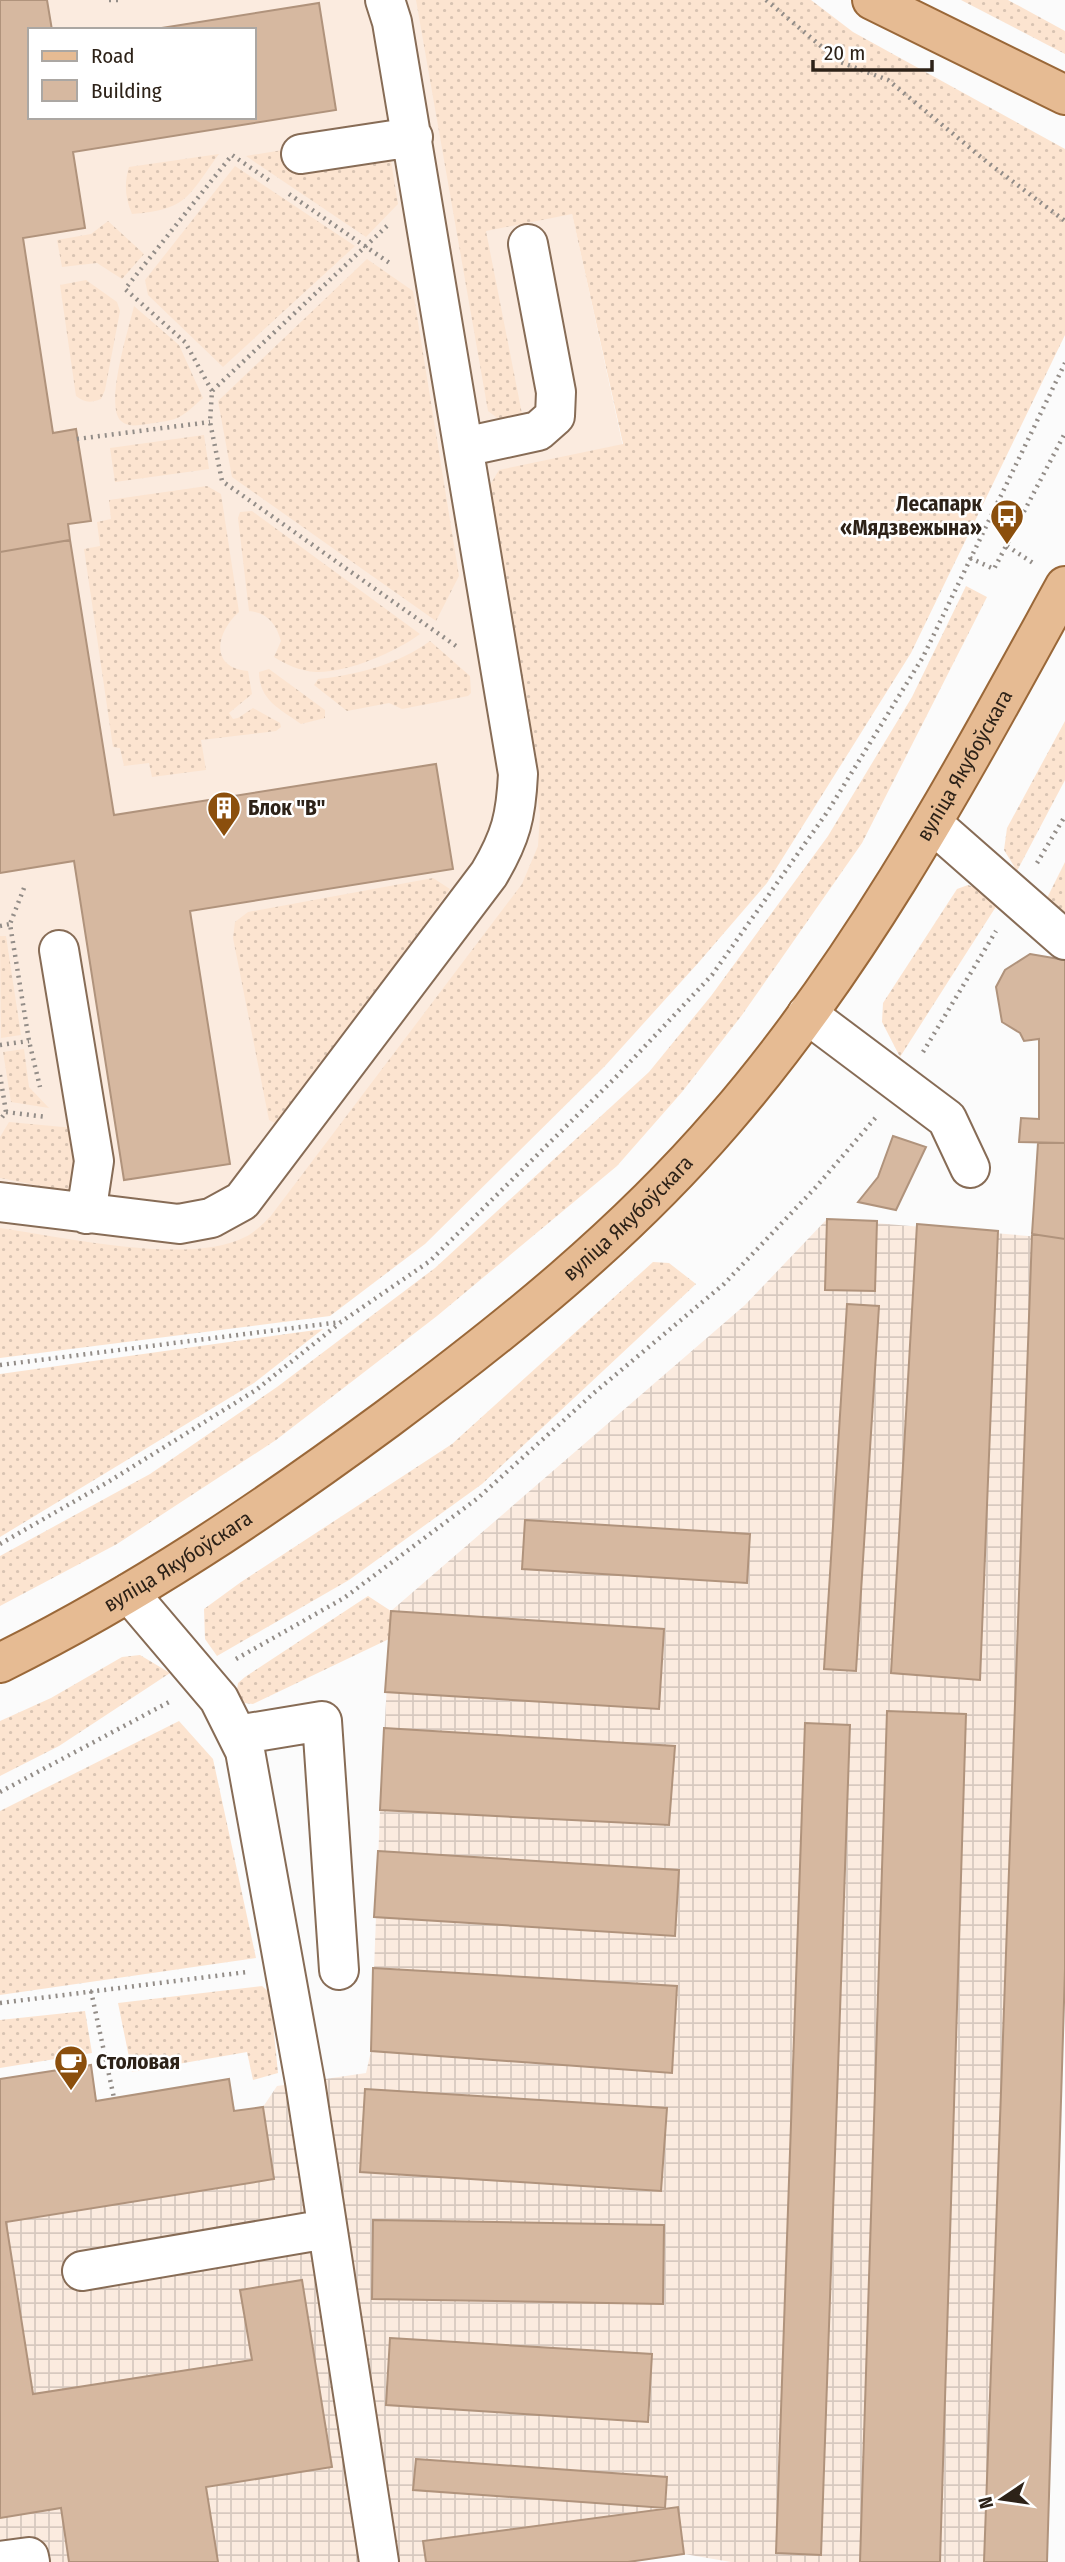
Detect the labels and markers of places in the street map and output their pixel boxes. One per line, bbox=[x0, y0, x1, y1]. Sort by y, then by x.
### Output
place label: Лесапарк «Мядзвежына» bbox=[840, 491, 982, 541]
bus stop icon: Лесапарк «Мядзвежына» bbox=[988, 497, 1026, 546]
building icon: Блок "В" bbox=[205, 789, 243, 838]
place label: Блок "В" bbox=[248, 795, 326, 821]
cafe icon: Cтоловая bbox=[52, 2043, 90, 2092]
place label: Cтоловая bbox=[96, 2049, 180, 2075]

